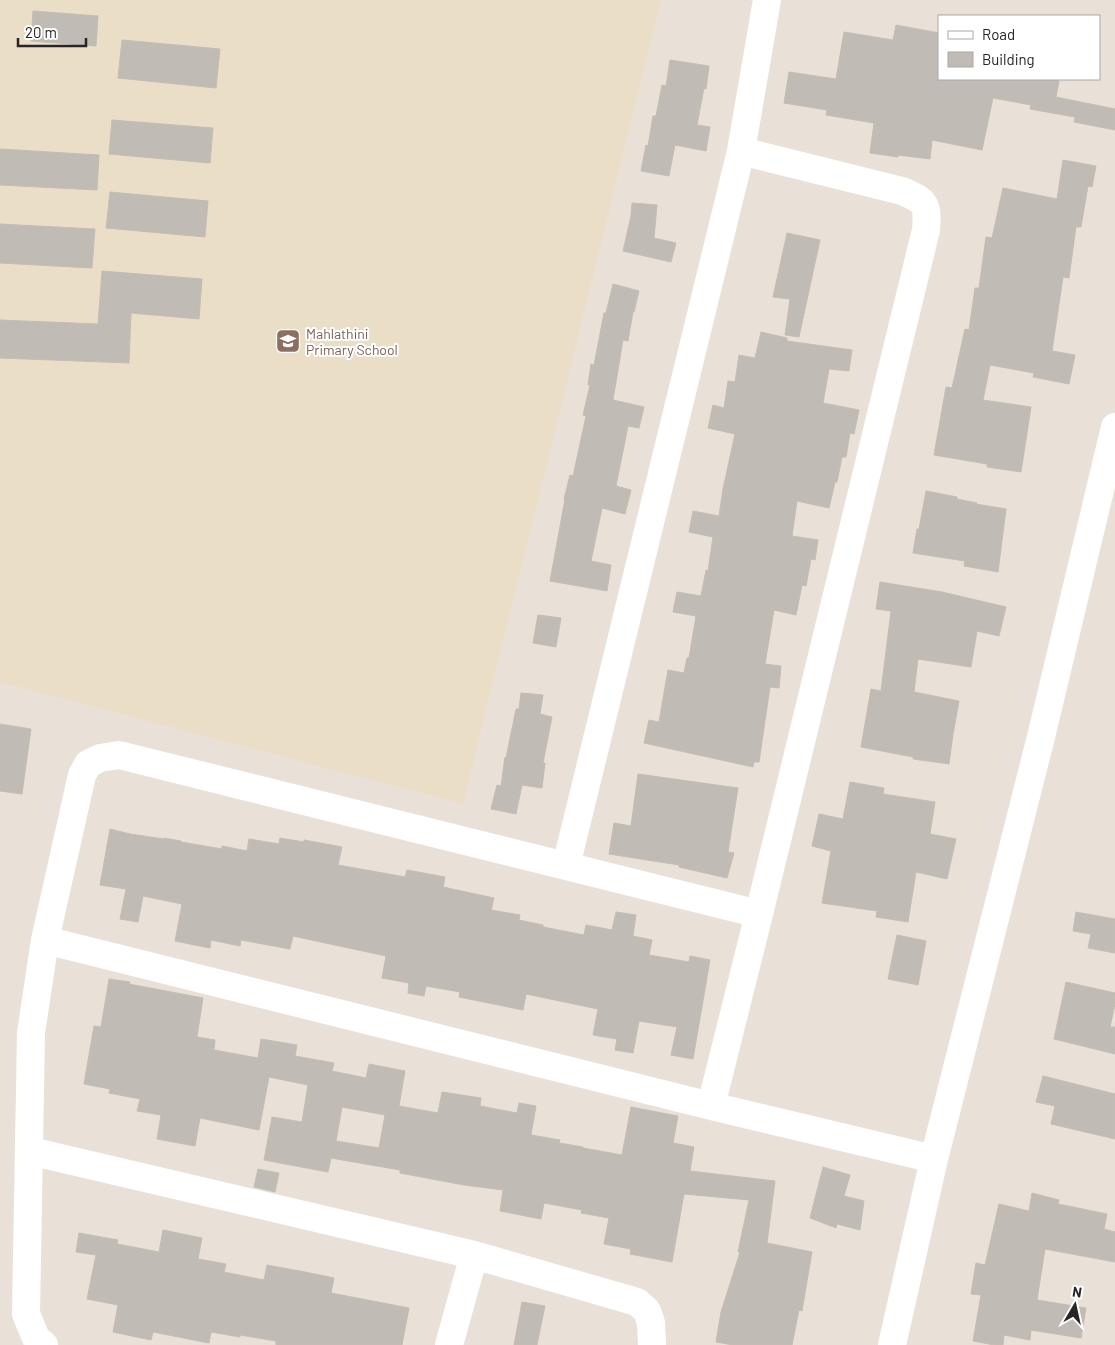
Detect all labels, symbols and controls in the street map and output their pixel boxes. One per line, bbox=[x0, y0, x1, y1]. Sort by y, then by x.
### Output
scale bar bbox=[18, 15, 85, 47]
legend bbox=[938, 15, 1100, 80]
text: 20 m bbox=[25, 23, 57, 41]
text: Road bbox=[982, 25, 1015, 43]
text: Building bbox=[982, 50, 1035, 68]
place label: Mahlathini Primary School bbox=[306, 325, 398, 358]
school or university icon: Mahlathini Primary School bbox=[275, 328, 301, 354]
north arrow bbox=[1050, 1280, 1100, 1330]
text: N bbox=[1071, 1283, 1083, 1301]

